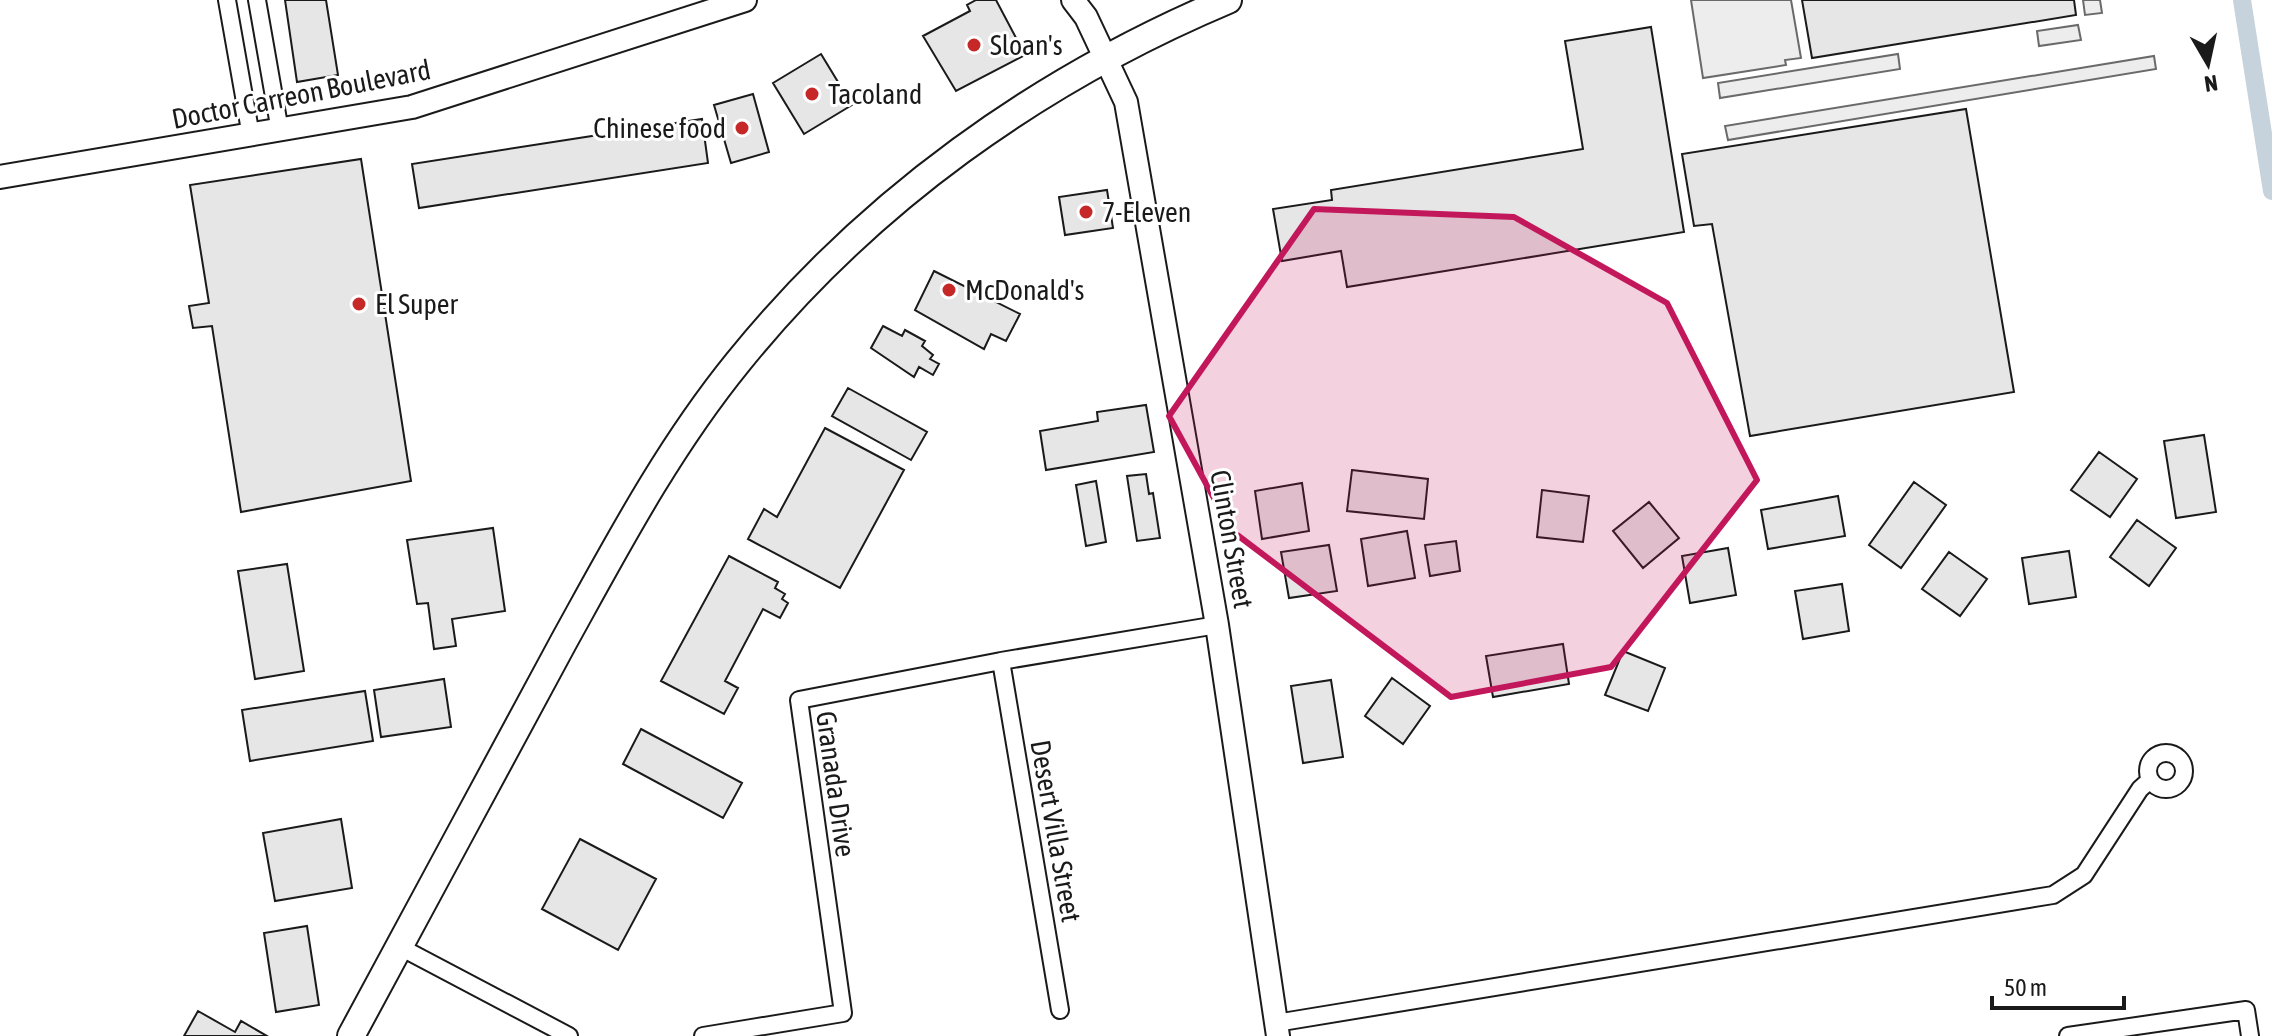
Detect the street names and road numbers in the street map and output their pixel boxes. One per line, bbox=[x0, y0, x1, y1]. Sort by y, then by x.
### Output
street label: Doctor Carreon Boulevard bbox=[169, 53, 433, 135]
street label: Clinton Street bbox=[1204, 467, 1260, 611]
street label: Granada Drive bbox=[810, 709, 862, 859]
street label: Desert Villa Street bbox=[1024, 738, 1088, 924]

